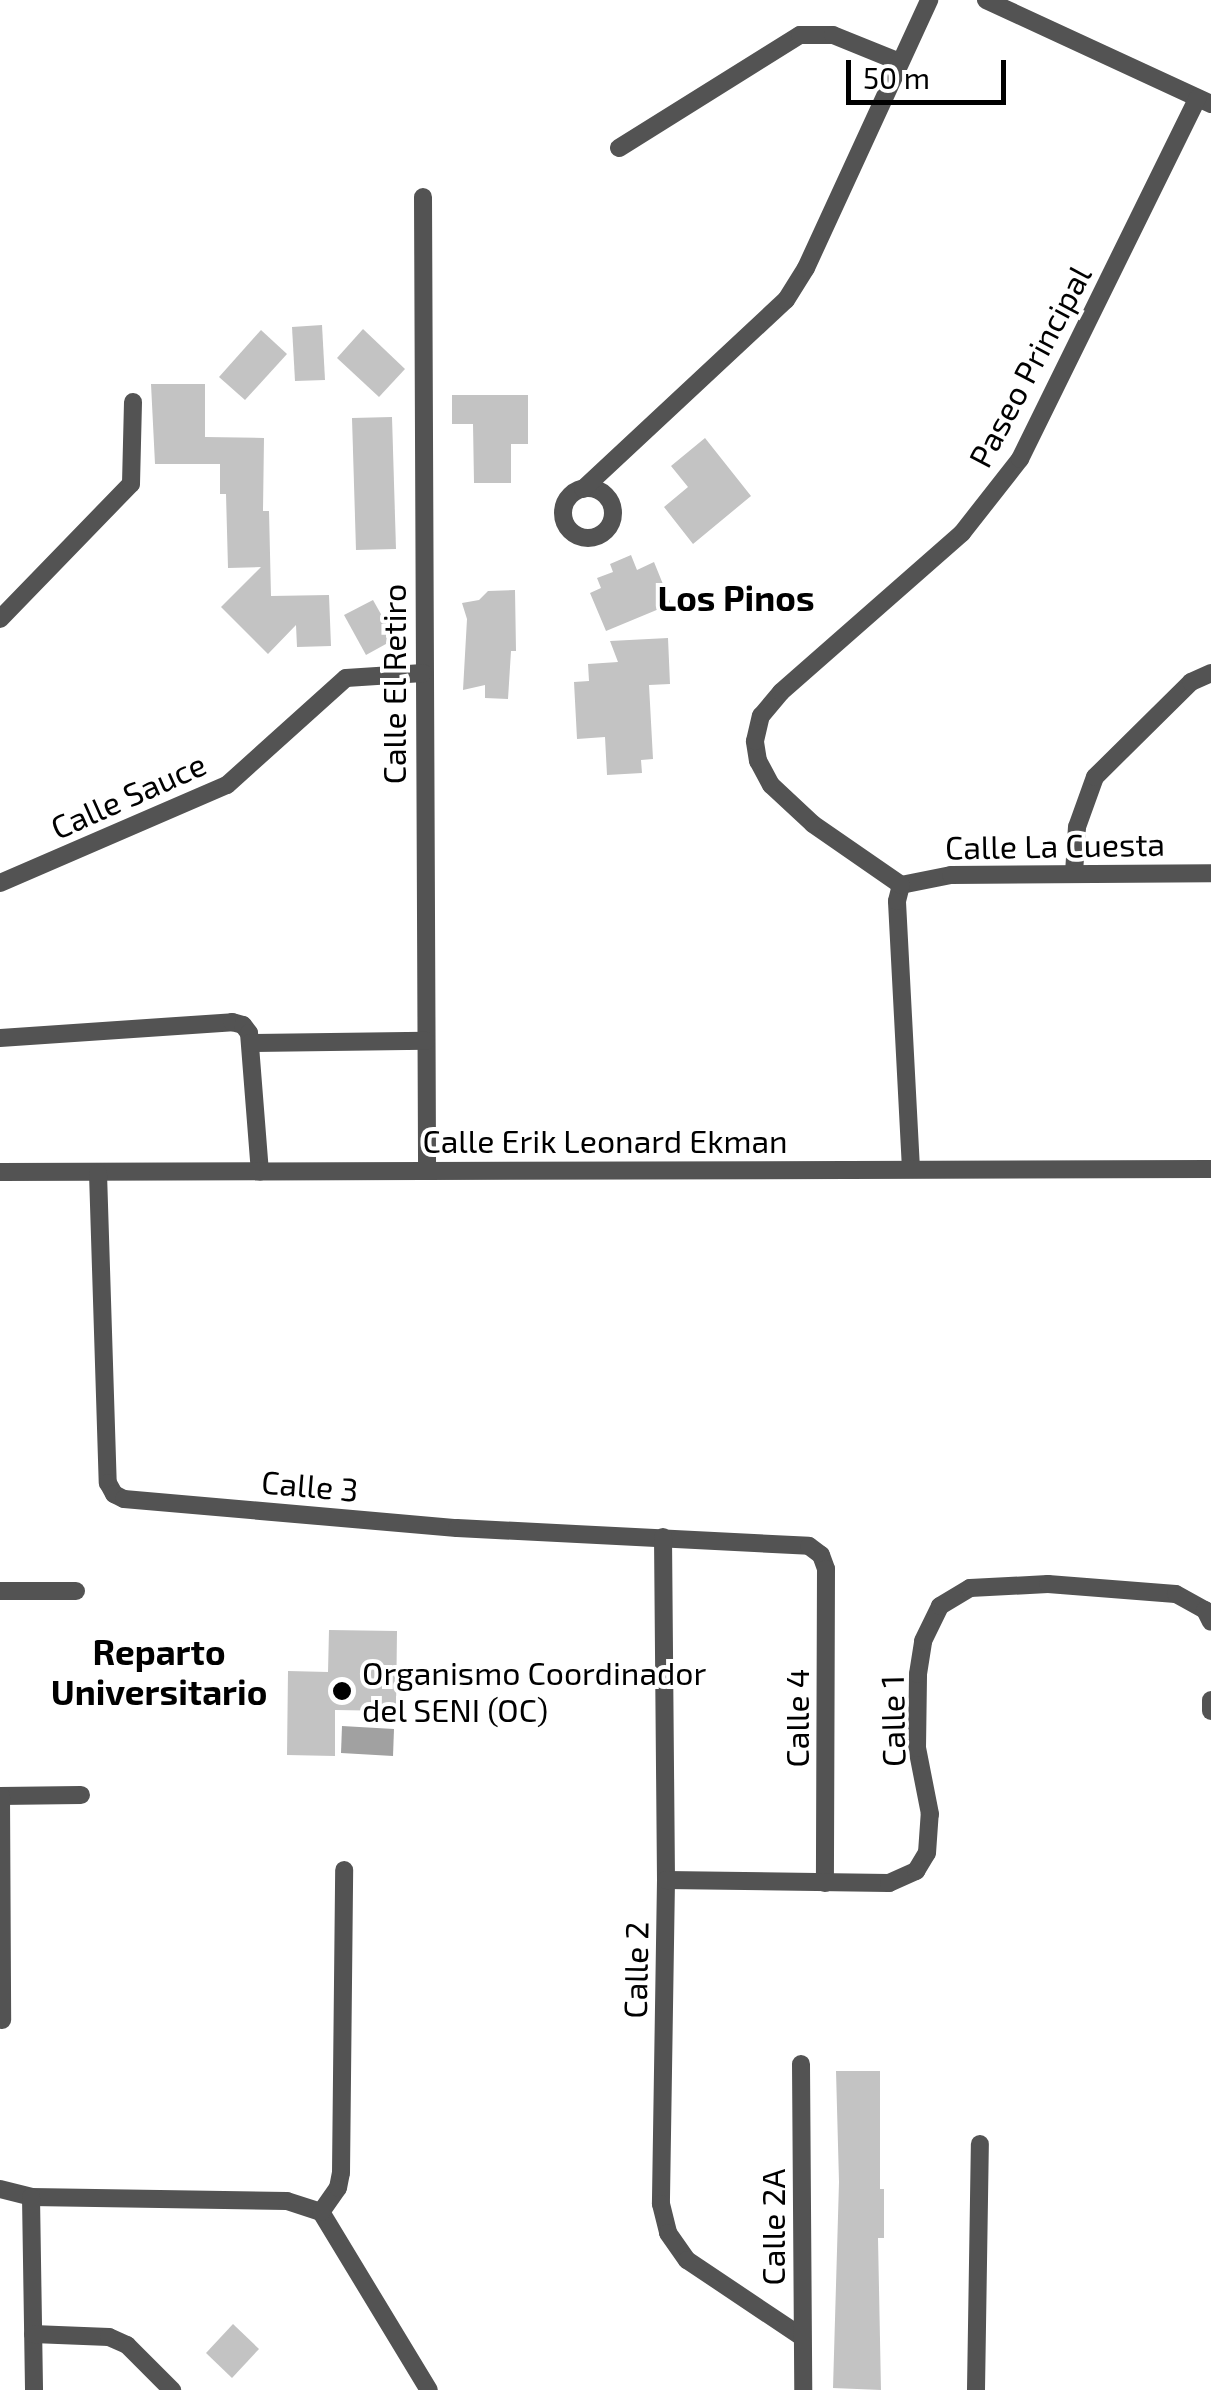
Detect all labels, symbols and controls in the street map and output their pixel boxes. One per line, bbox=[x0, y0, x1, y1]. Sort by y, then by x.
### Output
scale bar bbox=[851, 40, 1011, 102]
text: 50 m bbox=[863, 59, 930, 95]
street label: Paseo Principal bbox=[960, 259, 1098, 473]
district label: Los Pinos bbox=[657, 576, 815, 618]
street label: Calle El Retiro bbox=[374, 583, 412, 785]
street label: Calle Sauce bbox=[45, 744, 211, 846]
street label: Calle La Cuesta bbox=[945, 824, 1165, 866]
street label: Calle Erik Leonard Ekman bbox=[422, 1121, 788, 1159]
street label: Calle 3 bbox=[260, 1462, 360, 1508]
district label: Reparto Universitario bbox=[51, 1630, 267, 1712]
place label: Organismo Coordinador del SENI (OC) bbox=[362, 1654, 706, 1729]
street label: Calle 4 bbox=[777, 1669, 815, 1767]
street label: Calle 1 bbox=[872, 1675, 912, 1767]
marker: Organismo Coordinador del SENI (OC) bbox=[331, 1680, 353, 1702]
street label: Calle 2 bbox=[615, 1921, 655, 2019]
street label: Calle 2A bbox=[753, 2168, 791, 2286]

